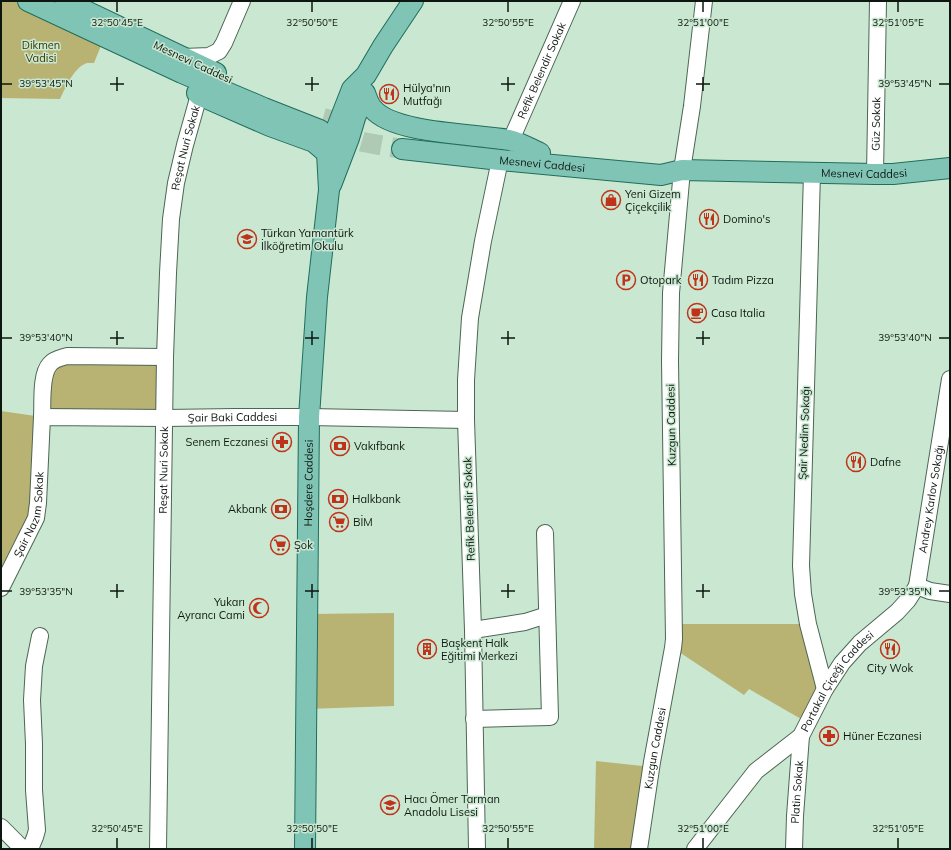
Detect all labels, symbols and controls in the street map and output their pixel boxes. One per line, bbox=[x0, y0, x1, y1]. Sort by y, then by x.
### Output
text: 32°50'45"E bbox=[91, 16, 143, 29]
text: 32°50'50"E bbox=[286, 16, 338, 29]
text: 32°50'55"E bbox=[482, 16, 534, 29]
text: 32°51'00"E bbox=[677, 16, 729, 29]
text: 32°51'05"E bbox=[872, 16, 924, 29]
street label: Refik Belendir Sokak bbox=[514, 20, 569, 121]
park label: Dikmen Vadisi bbox=[22, 38, 60, 65]
street label: Mesnevi Caddesi bbox=[151, 38, 235, 86]
text: 39°53'45"N bbox=[19, 77, 73, 90]
text: 39°53'45"N bbox=[878, 77, 932, 90]
place label: Hülya'nın Mutfağı bbox=[403, 81, 451, 108]
restaurant icon: Hülya'nın Mutfağı bbox=[378, 83, 400, 105]
street label: Güz Sokak bbox=[868, 97, 883, 151]
street label: Reşat Nuri Sokak bbox=[168, 103, 203, 191]
street label: Mesnevi Caddesi bbox=[499, 153, 586, 175]
street label: Mesnevi Caddesi bbox=[821, 166, 908, 181]
place label: Yeni Gizem Çiçekçilik bbox=[624, 187, 681, 214]
shop icon: Yeni Gizem Çiçekçilik bbox=[600, 189, 622, 211]
restaurant icon: Domino's bbox=[698, 208, 720, 230]
place label: Domino's bbox=[723, 212, 770, 226]
place label: Türkan Yamantürk İlköğretim Okulu bbox=[261, 226, 354, 253]
school or university icon: Türkan Yamantürk İlköğretim Okulu bbox=[236, 228, 258, 250]
parking icon: Otopark bbox=[615, 269, 637, 291]
restaurant icon: Tadım Pizza bbox=[687, 269, 709, 291]
place label: Otopark bbox=[640, 273, 682, 287]
place label: Tadım Pizza bbox=[712, 273, 774, 287]
cafe icon: Casa Italia bbox=[686, 302, 708, 324]
place label: Casa Italia bbox=[711, 306, 765, 320]
text: 39°53'40"N bbox=[19, 331, 73, 344]
text: 39°53'40"N bbox=[878, 331, 932, 344]
street label: Kuzgun Caddesi bbox=[663, 384, 679, 466]
street label: Şair Nedim Sokağı bbox=[795, 386, 813, 480]
street label: Şair Baki Caddesi bbox=[188, 410, 277, 425]
street label: Reşat Nuri Sokak bbox=[156, 426, 171, 514]
pharmacy icon: Senem Eczanesi bbox=[271, 431, 293, 453]
place label: Senem Eczanesi bbox=[186, 435, 268, 449]
bank icon: Vakıfbank bbox=[329, 435, 351, 457]
place label: Vakıfbank bbox=[354, 439, 405, 453]
street label: Hoşdere Caddesi bbox=[301, 440, 316, 526]
street label: Andrey Karlov Sokağı bbox=[915, 444, 946, 554]
restaurant icon: Dafne bbox=[845, 451, 867, 473]
place label: Dafne bbox=[870, 455, 901, 469]
street label: Refik Belendir Sokak bbox=[460, 456, 478, 561]
street label: Şair Nazım Sokak bbox=[10, 471, 46, 560]
bank icon: Halkbank bbox=[327, 488, 349, 510]
place label: Halkbank bbox=[352, 492, 401, 506]
bank icon: Akbank bbox=[270, 498, 292, 520]
place label: Akbank bbox=[228, 502, 267, 516]
supermarket icon: BİM bbox=[328, 511, 350, 533]
place label: BİM bbox=[353, 515, 373, 529]
supermarket icon: Şok bbox=[269, 534, 291, 556]
place label: Şok bbox=[294, 538, 313, 552]
text: 39°53'35"N bbox=[19, 585, 73, 598]
text: 39°53'35"N bbox=[878, 585, 932, 598]
place label: Yukarı Ayrancı Cami bbox=[177, 595, 245, 622]
mosque icon: Yukarı Ayrancı Cami bbox=[248, 597, 270, 619]
street label: Portakal Çiçeği Caddesi bbox=[797, 628, 876, 734]
place label: Başkent Halk Eğitimi Merkezi bbox=[441, 636, 518, 663]
building icon: Başkent Halk Eğitimi Merkezi bbox=[416, 638, 438, 660]
restaurant icon: City Wok bbox=[879, 638, 901, 660]
place label: City Wok bbox=[867, 661, 913, 675]
street label: Kuzgun Caddesi bbox=[641, 706, 669, 790]
pharmacy icon: Hüner Eczanesi bbox=[818, 725, 840, 747]
place label: Hüner Eczanesi bbox=[843, 729, 922, 743]
street label: Platin Sokak bbox=[788, 760, 806, 824]
place label: Hacı Ömer Tarman Anadolu Lisesi bbox=[404, 792, 500, 819]
school or university icon: Hacı Ömer Tarman Anadolu Lisesi bbox=[379, 794, 401, 816]
text: 32°50'45"E bbox=[91, 822, 143, 835]
text: 32°50'50"E bbox=[286, 822, 338, 835]
text: 32°50'55"E bbox=[482, 822, 534, 835]
text: 32°51'00"E bbox=[677, 822, 729, 835]
text: 32°51'05"E bbox=[872, 822, 924, 835]

